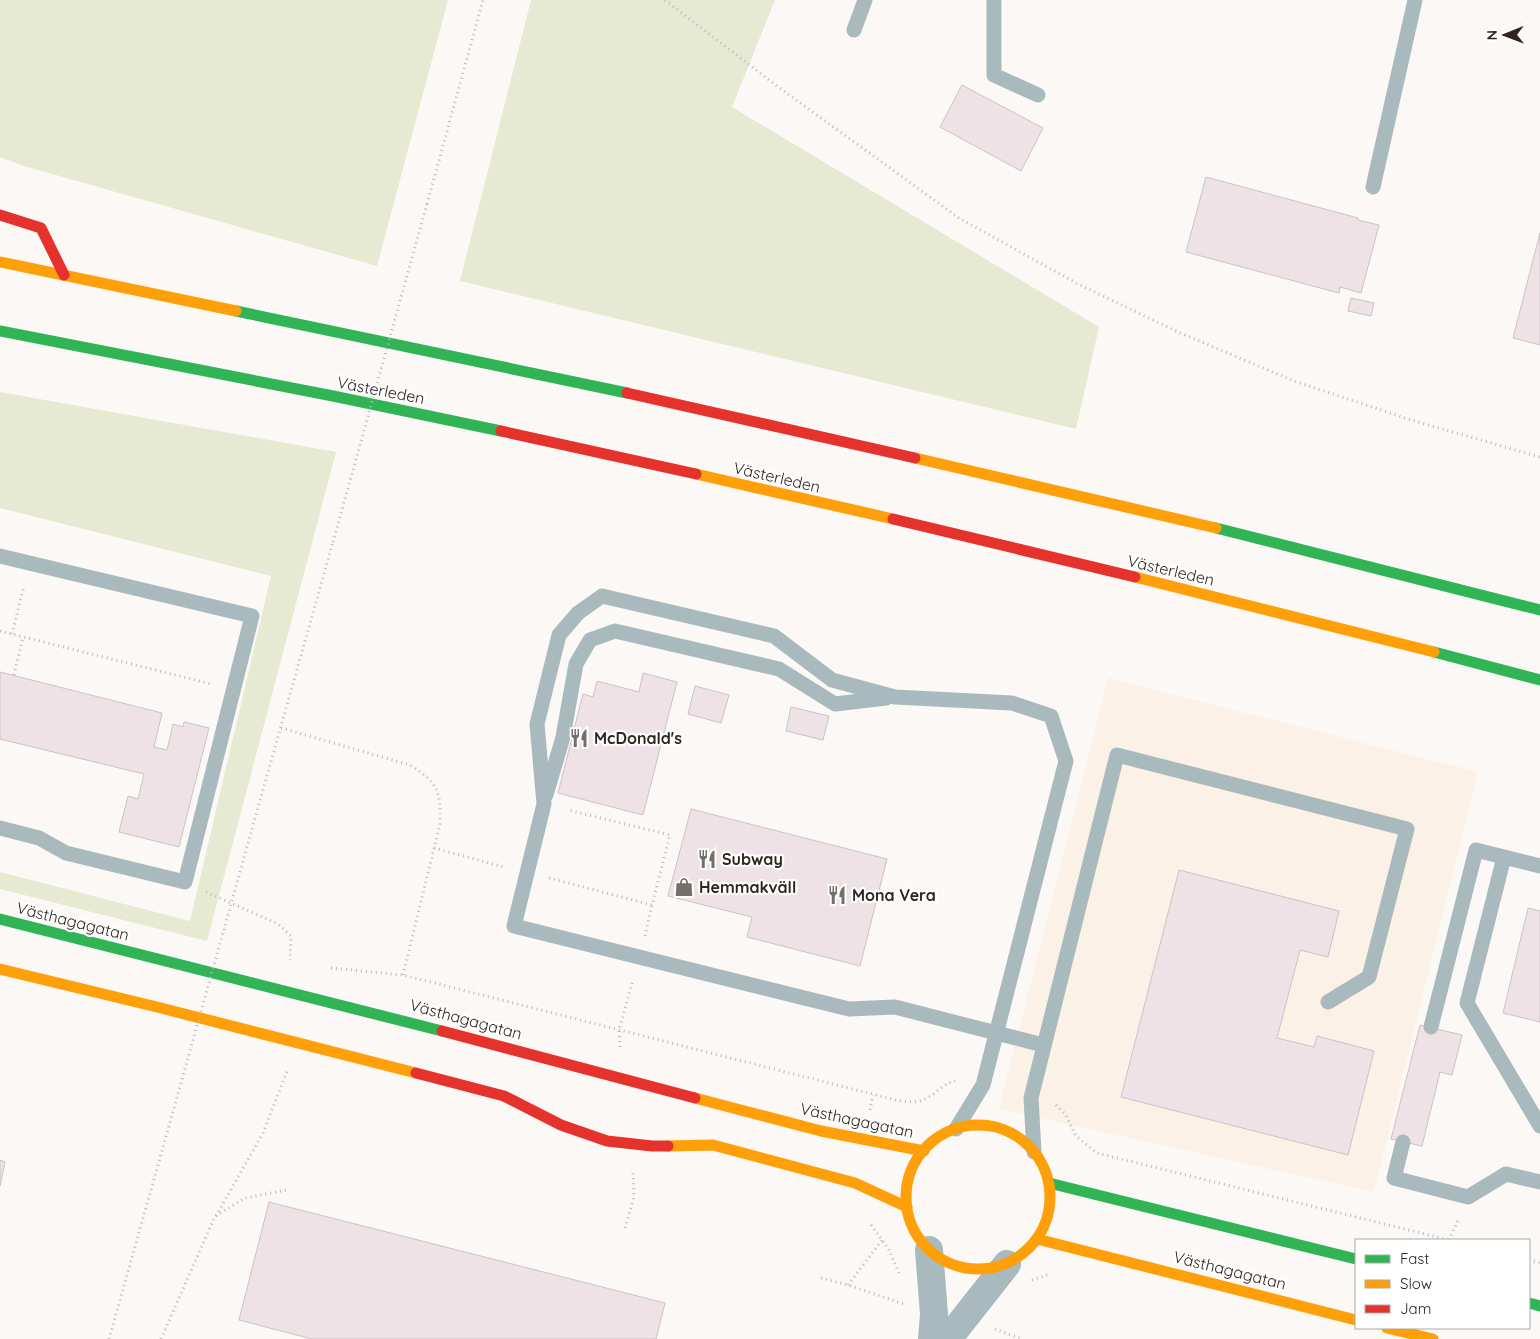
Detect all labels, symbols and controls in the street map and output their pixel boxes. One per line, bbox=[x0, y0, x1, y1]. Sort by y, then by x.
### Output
north arrow bbox=[1480, 10, 1530, 60]
text: N bbox=[1483, 30, 1501, 41]
street label: Västerleden bbox=[336, 372, 426, 408]
street label: Västerleden bbox=[732, 457, 822, 497]
street label: Västerleden bbox=[1126, 550, 1216, 590]
restaurant icon: McDonald's bbox=[568, 727, 590, 749]
place label: McDonald's bbox=[594, 728, 682, 748]
restaurant icon: Subway bbox=[696, 848, 718, 870]
place label: Subway bbox=[722, 849, 783, 869]
shop icon: Hemmakväll bbox=[673, 876, 695, 898]
place label: Hemmakväll bbox=[699, 877, 796, 897]
restaurant icon: Mona Vera bbox=[826, 884, 848, 906]
place label: Mona Vera bbox=[852, 885, 936, 905]
street label: Västhagagatan bbox=[15, 897, 131, 945]
street label: Västhagagatan bbox=[408, 994, 524, 1044]
street label: Västhagagatan bbox=[798, 1098, 916, 1142]
legend bbox=[1355, 1239, 1530, 1329]
street label: Västhagagatan bbox=[1172, 1246, 1288, 1294]
text: Fast bbox=[1400, 1249, 1429, 1268]
text: Slow bbox=[1400, 1274, 1432, 1293]
text: Jam bbox=[1400, 1299, 1431, 1318]

